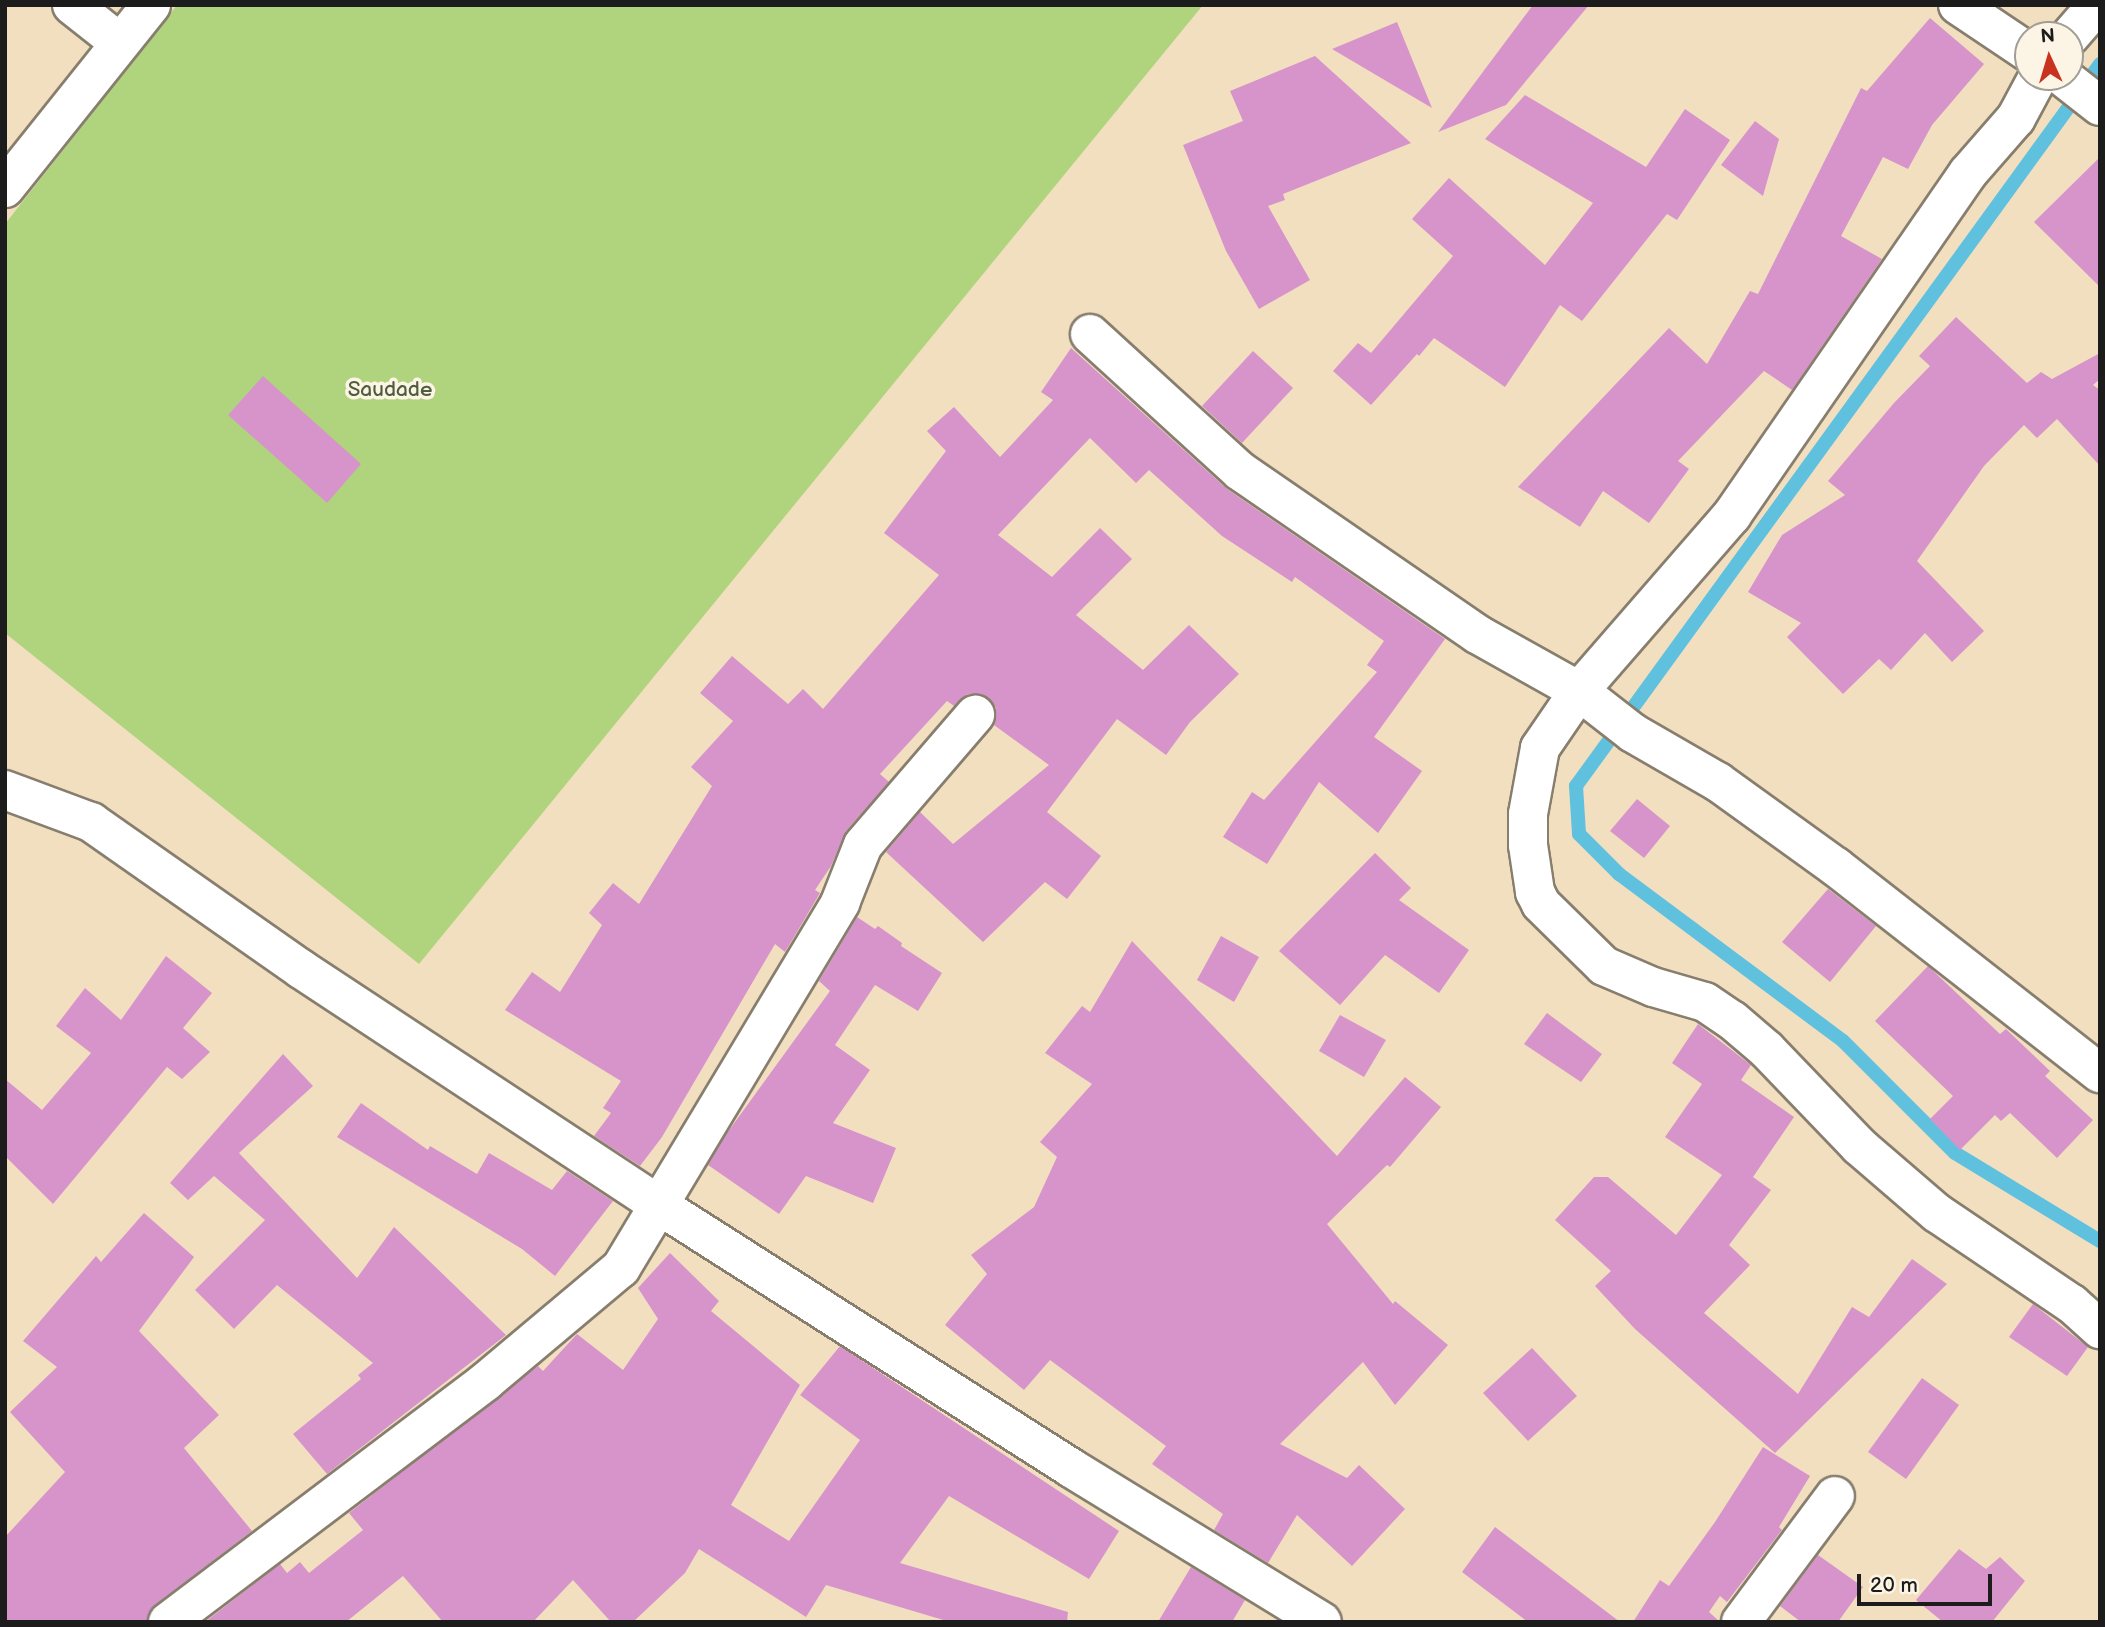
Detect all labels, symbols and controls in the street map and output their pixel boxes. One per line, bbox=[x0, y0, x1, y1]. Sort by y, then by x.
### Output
north arrow bbox=[2014, 21, 2084, 91]
text: N bbox=[2040, 25, 2056, 49]
park label: Saudade bbox=[348, 377, 432, 403]
scale bar bbox=[1860, 1560, 1995, 1604]
text: 20 m bbox=[1870, 1573, 1918, 1598]

